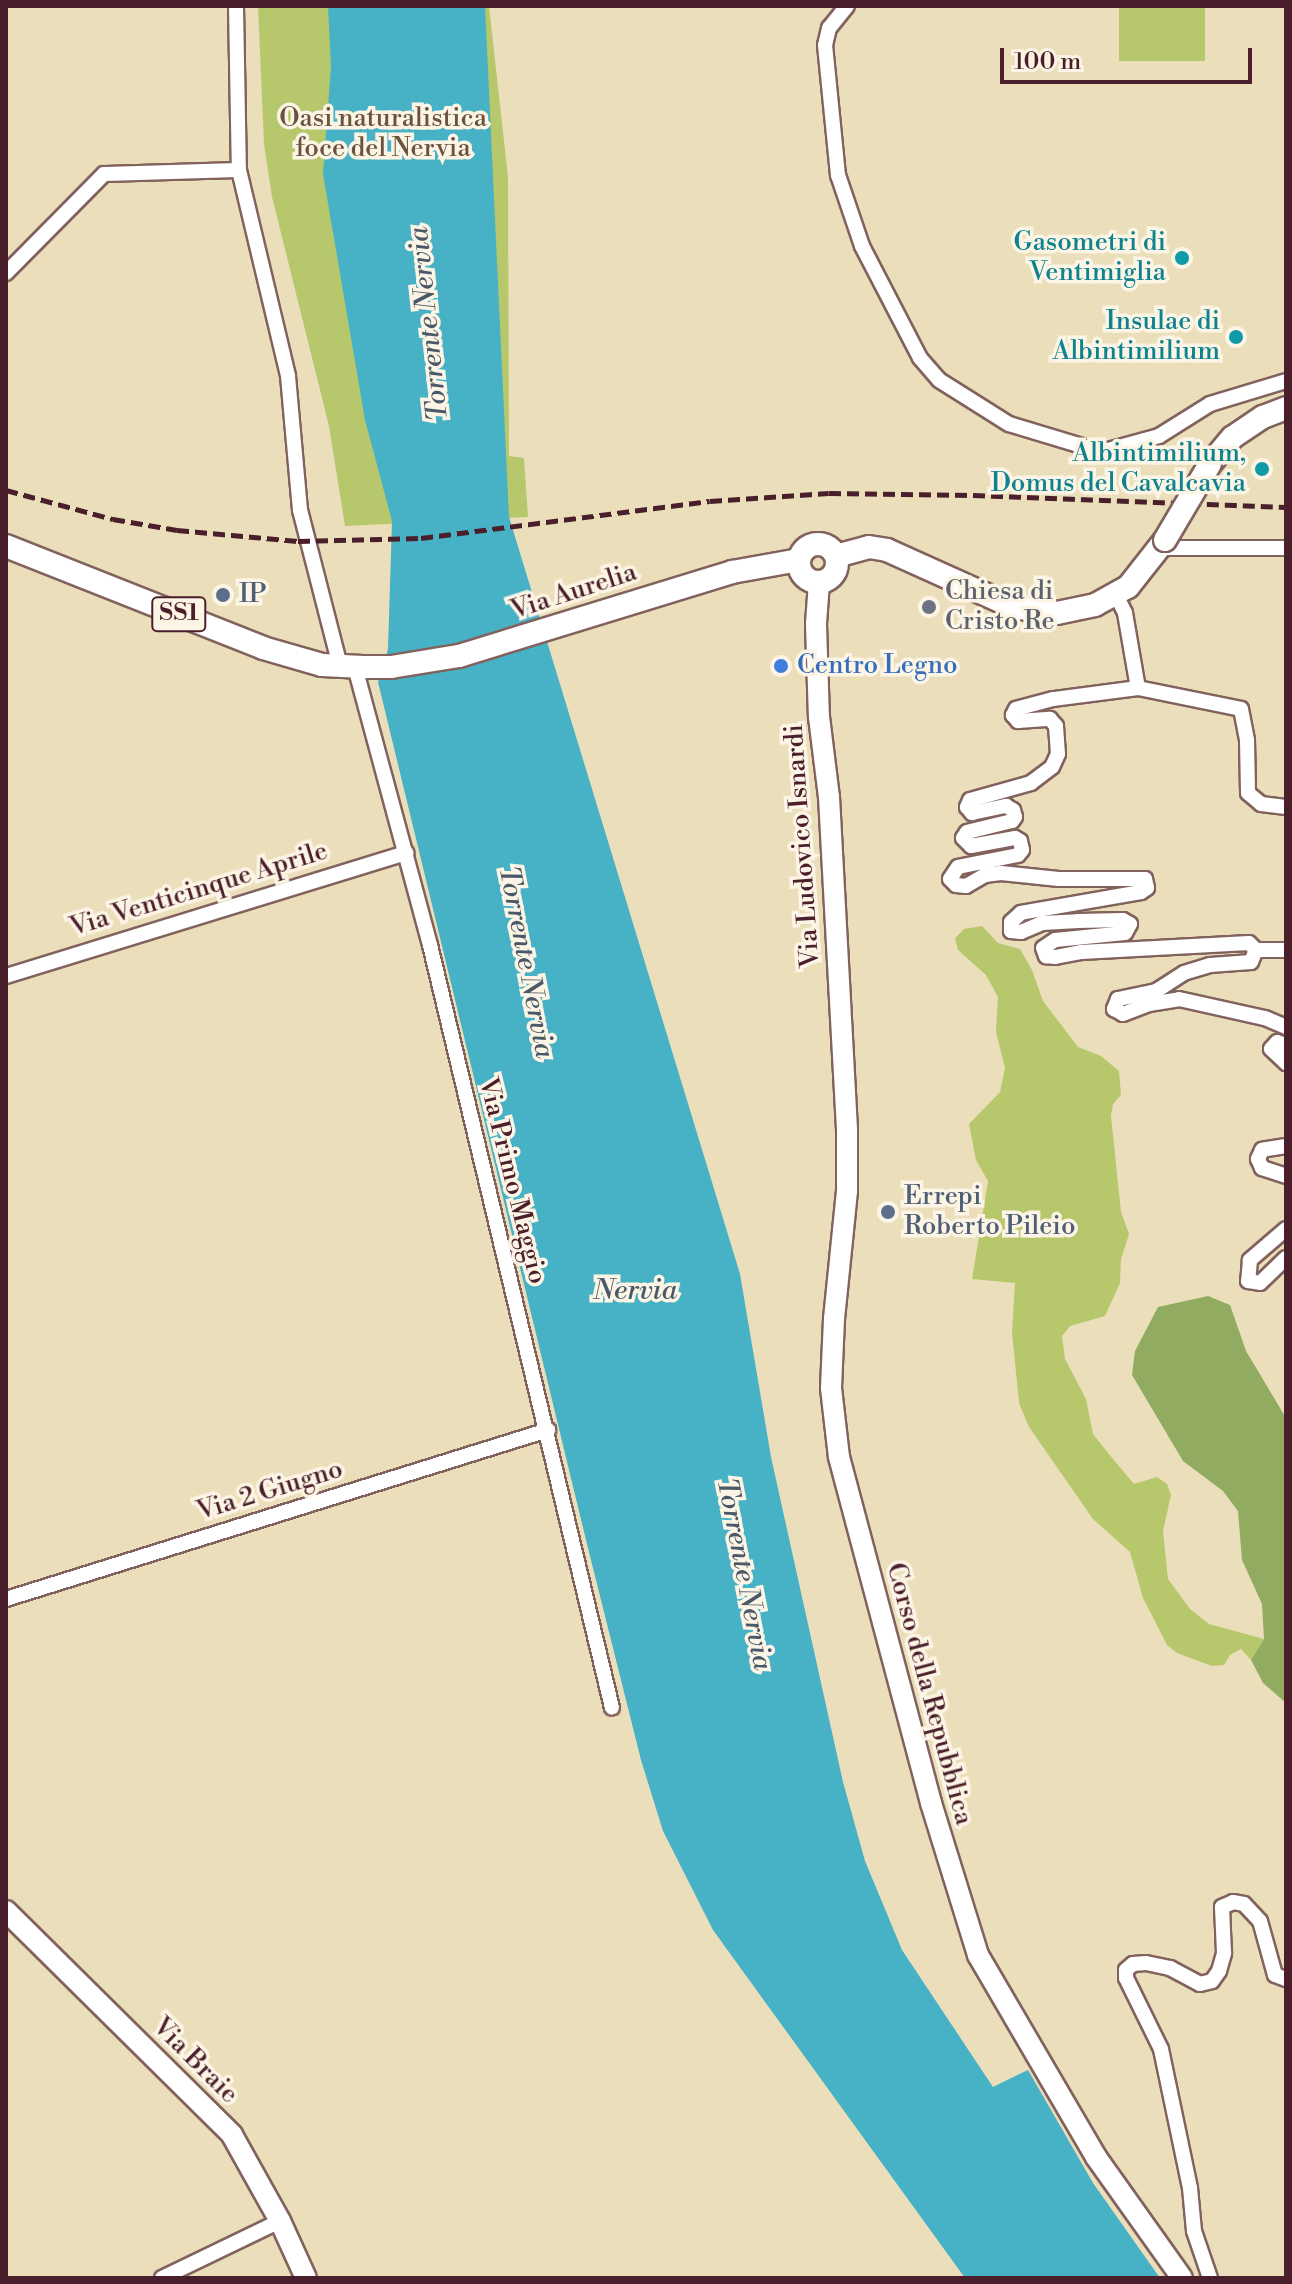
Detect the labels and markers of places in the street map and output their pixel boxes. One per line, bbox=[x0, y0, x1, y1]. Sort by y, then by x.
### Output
place label: Gasometri di Ventimiglia bbox=[1014, 227, 1166, 288]
marker: Gasometri di Ventimiglia bbox=[1173, 249, 1191, 267]
place label: Insulae di Albintimilium bbox=[1053, 306, 1220, 368]
marker: Insulae di Albintimilium bbox=[1227, 328, 1245, 346]
place label: Albintimilium, Domus del Cavalcavia bbox=[991, 438, 1246, 500]
marker: Albintimilium, Domus del Cavalcavia bbox=[1253, 460, 1271, 478]
place label: Chiesa di Cristo Re bbox=[945, 576, 1055, 638]
place label: IP bbox=[239, 579, 267, 611]
marker: IP bbox=[214, 586, 232, 604]
marker: Chiesa di Cristo Re bbox=[920, 598, 938, 616]
place label: Centro Legno bbox=[797, 650, 957, 682]
marker: Centro Legno bbox=[772, 657, 790, 675]
place label: Errepi Roberto Pileio bbox=[904, 1181, 1076, 1242]
marker: Errepi Roberto Pileio bbox=[879, 1203, 897, 1221]

